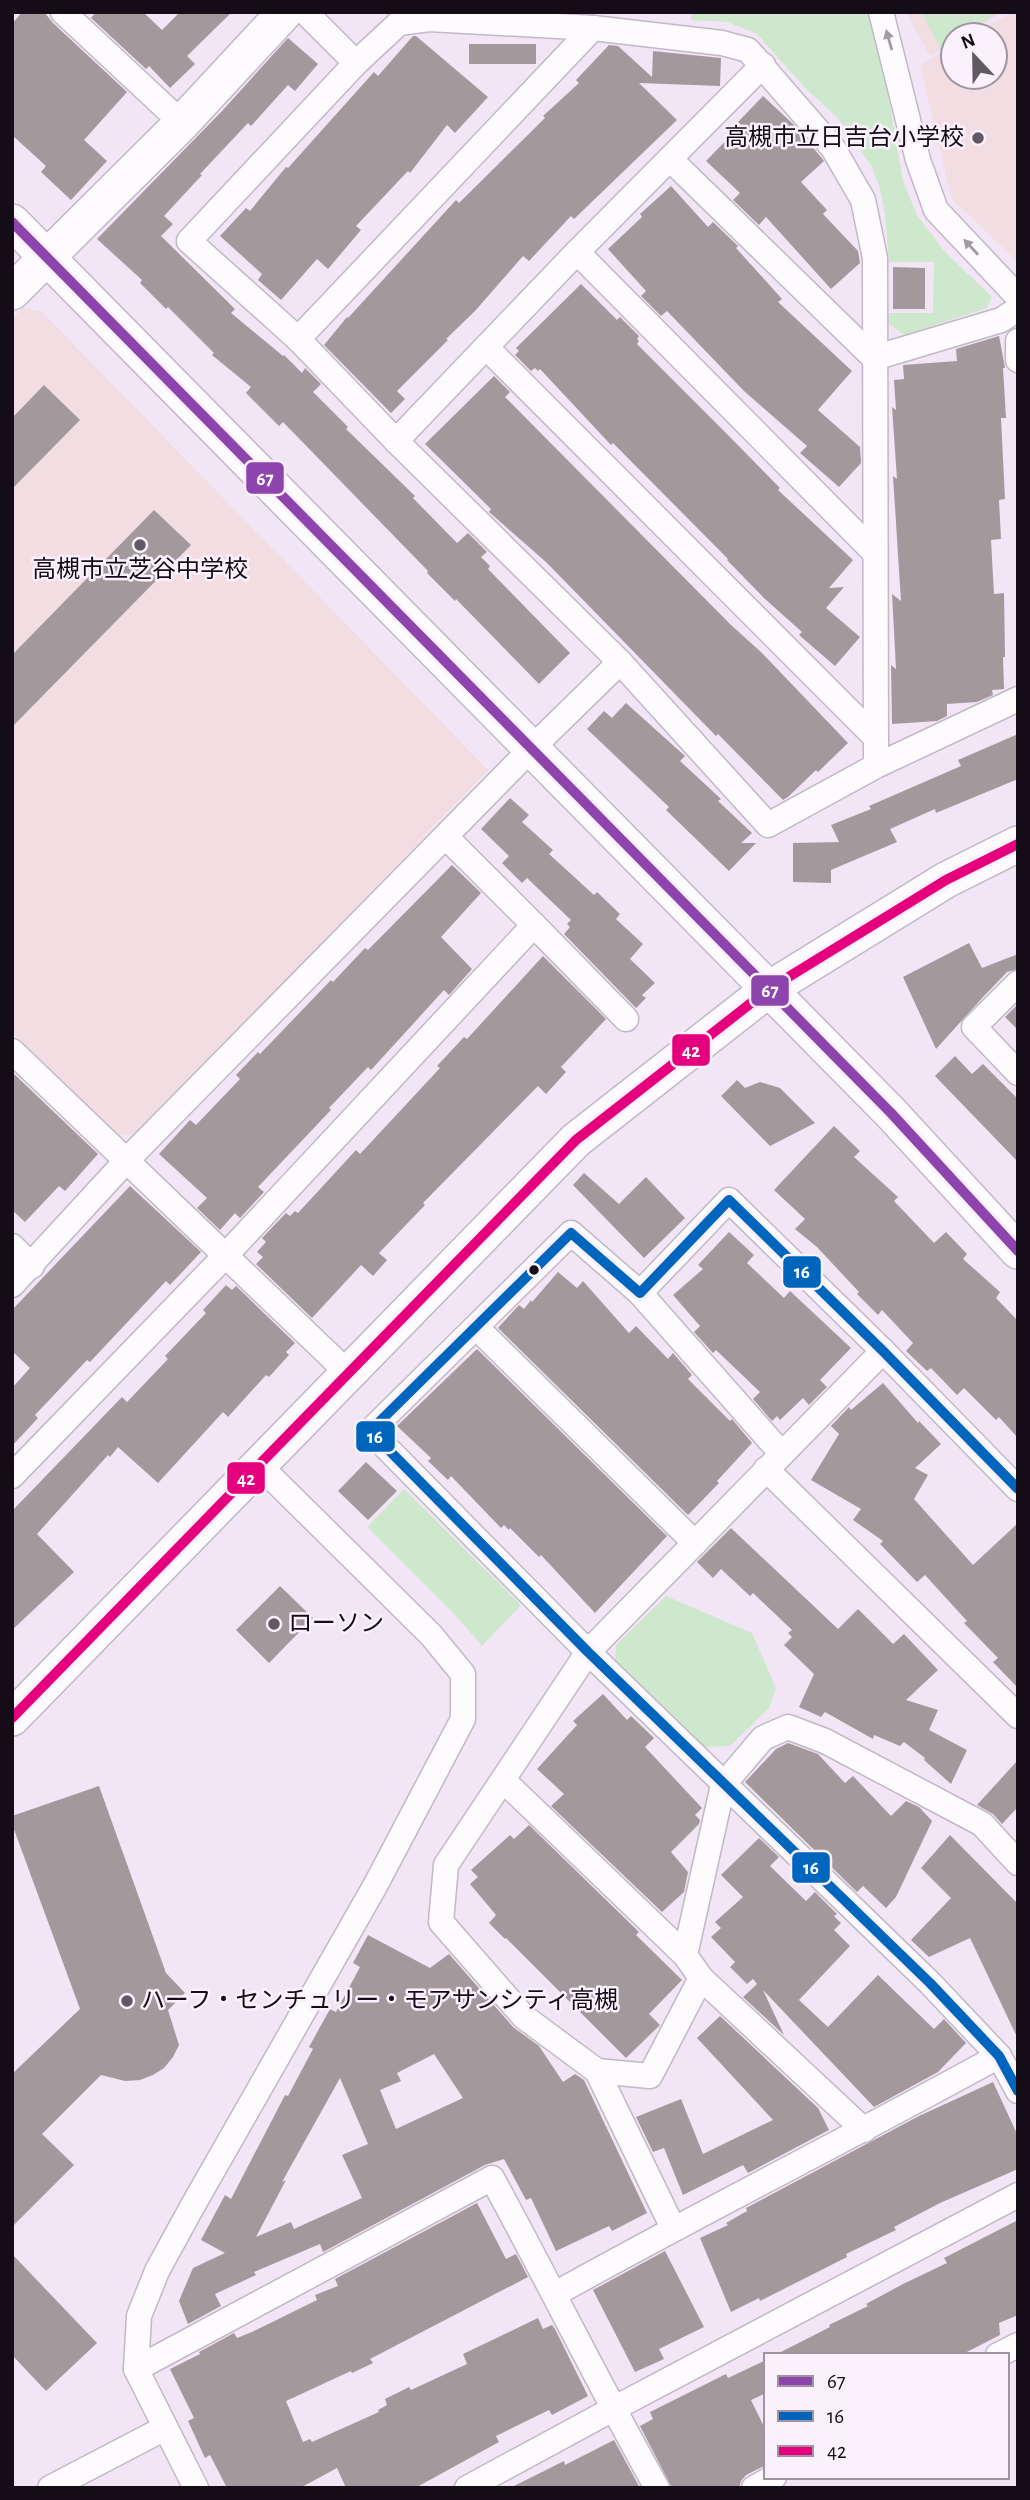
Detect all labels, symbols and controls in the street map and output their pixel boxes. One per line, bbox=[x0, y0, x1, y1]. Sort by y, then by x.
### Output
north arrow bbox=[939, 21, 1009, 91]
one-way arrow bbox=[883, 29, 893, 50]
text: N bbox=[959, 30, 978, 53]
place label: 高槻市立日吉台小学校 bbox=[724, 124, 964, 150]
marker: 高槻市立日吉台小学校 bbox=[970, 130, 986, 146]
one-way arrow bbox=[963, 238, 979, 256]
line badge: 67 bbox=[245, 461, 285, 495]
text: 67 bbox=[256, 470, 274, 489]
marker: 高槻市立芝谷中学校 bbox=[132, 537, 148, 553]
place label: 高槻市立芝谷中学校 bbox=[32, 556, 248, 582]
line badge: 67 bbox=[750, 974, 790, 1007]
text: 67 bbox=[761, 982, 779, 1001]
line badge: 42 bbox=[671, 1033, 711, 1067]
text: 42 bbox=[682, 1042, 700, 1061]
line badge: 16 bbox=[782, 1255, 822, 1289]
unlabelled marker bbox=[527, 1263, 541, 1277]
text: 16 bbox=[794, 1263, 810, 1282]
line badge: 16 bbox=[355, 1420, 396, 1453]
text: 16 bbox=[367, 1428, 383, 1447]
line badge: 42 bbox=[226, 1461, 266, 1495]
text: 42 bbox=[237, 1470, 255, 1489]
place label: ローソン bbox=[288, 1612, 384, 1636]
marker: ローソン bbox=[266, 1616, 282, 1632]
line badge: 16 bbox=[791, 1851, 831, 1884]
text: 16 bbox=[803, 1859, 819, 1878]
place label: ハーフ・センチュリー・モアサンシティ高槻 bbox=[141, 1987, 618, 2013]
marker: ハーフ・センチュリー・モアサンシティ高槻 bbox=[119, 1993, 135, 2009]
legend bbox=[764, 2353, 1009, 2479]
text: 67 bbox=[827, 2371, 846, 2392]
text: 16 bbox=[827, 2406, 844, 2427]
text: 42 bbox=[827, 2441, 847, 2462]

